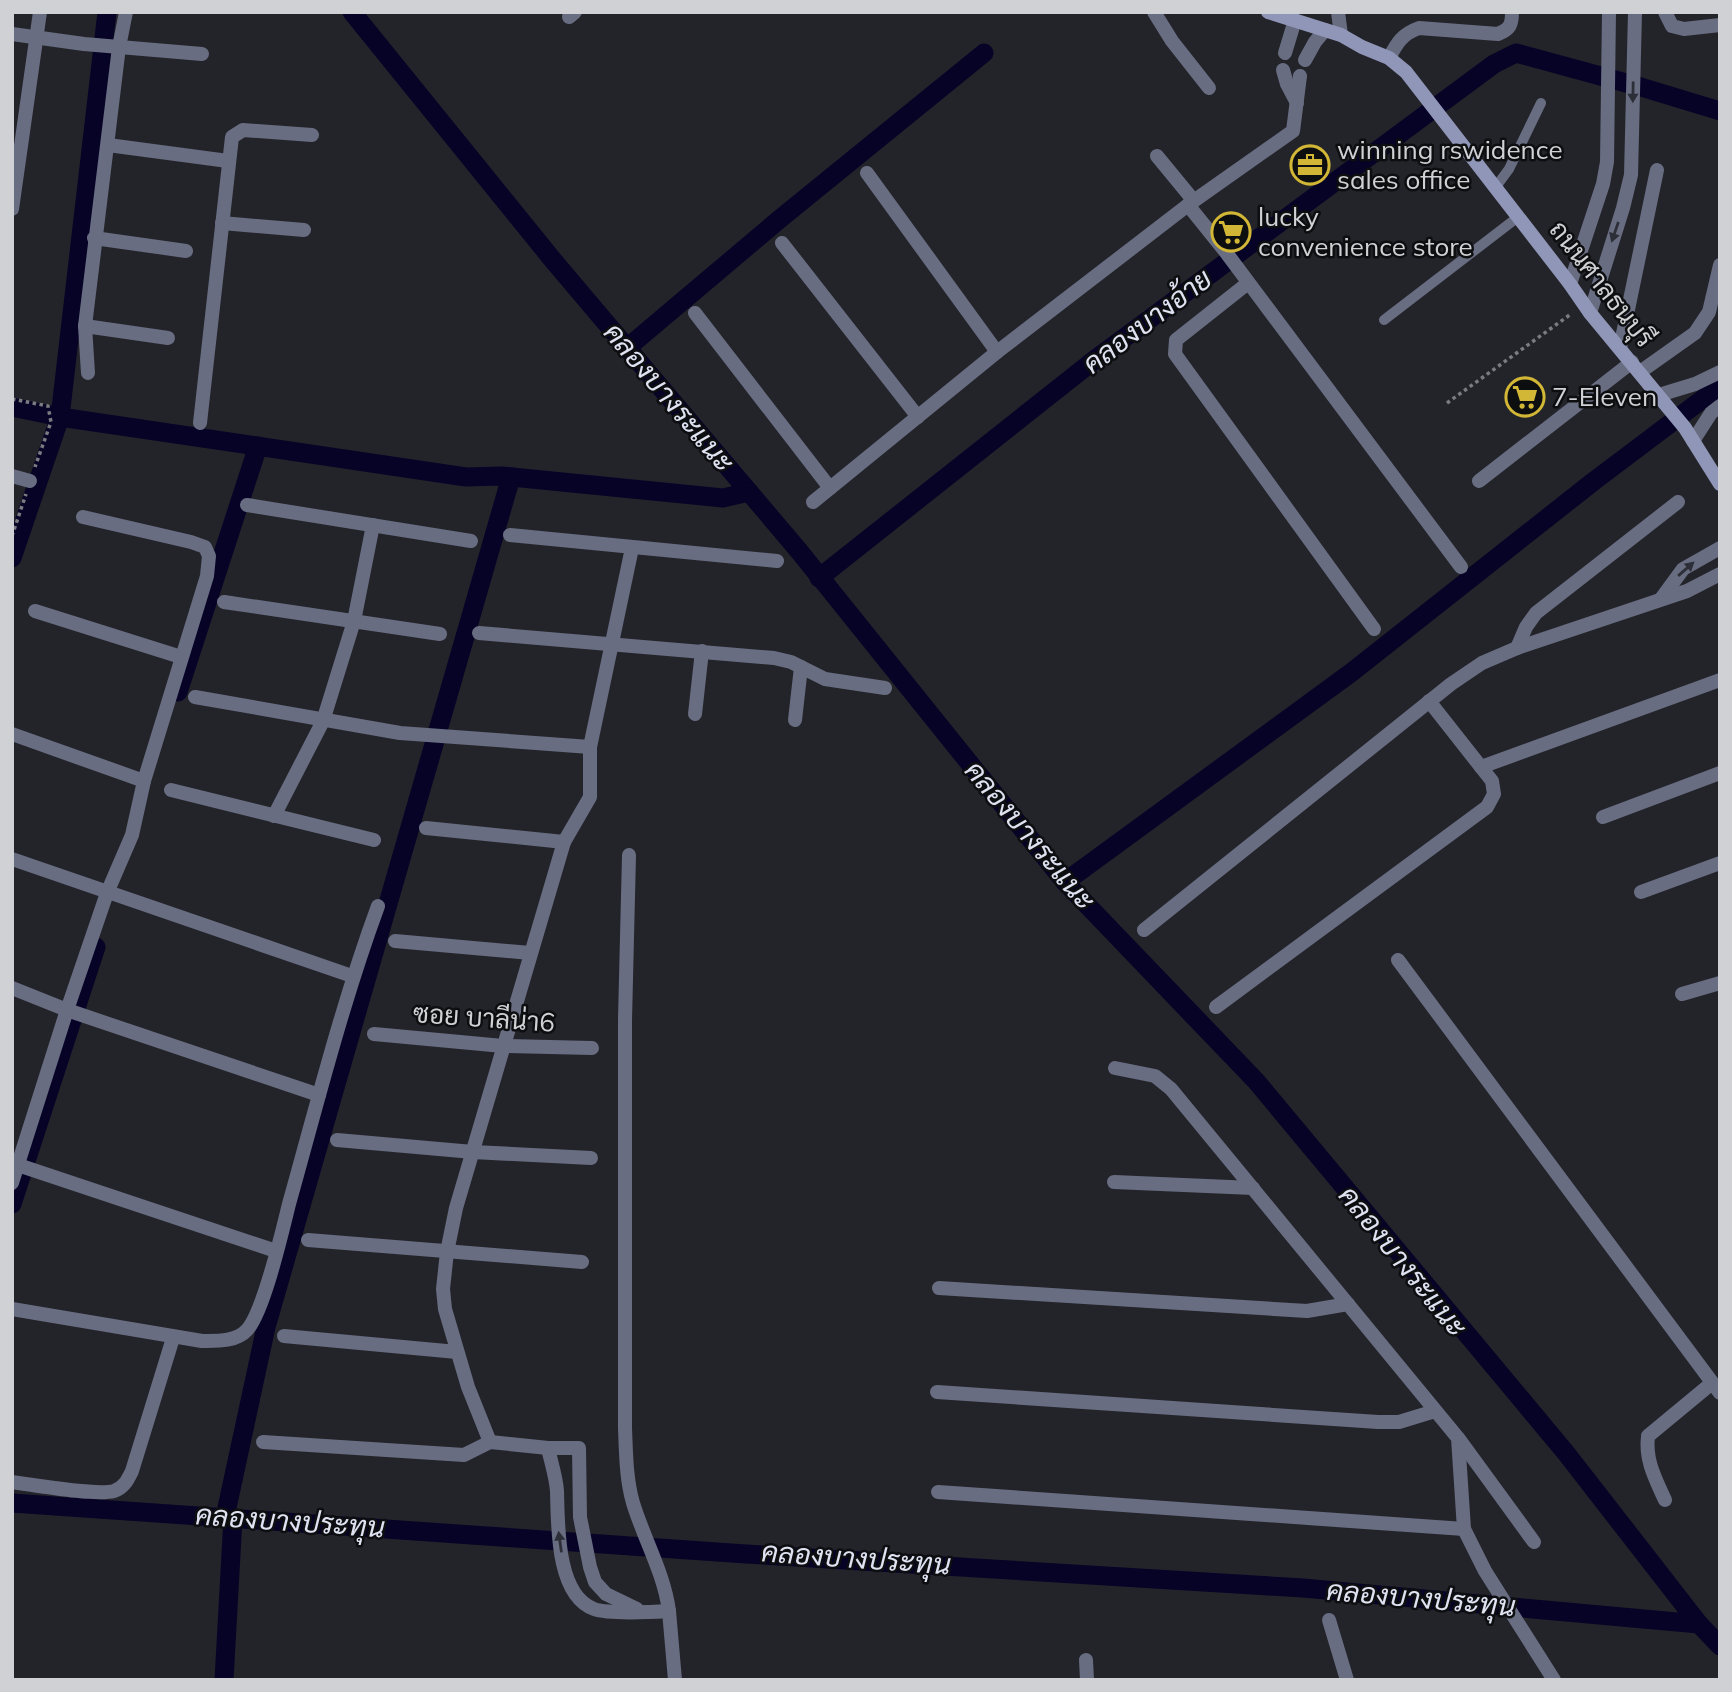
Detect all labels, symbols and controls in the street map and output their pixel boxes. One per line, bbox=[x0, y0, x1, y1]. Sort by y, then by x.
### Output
one-way arrow bbox=[1628, 82, 1639, 104]
place label: winning rswidence sales office bbox=[1337, 133, 1563, 196]
office icon: winning rswidence sales office bbox=[1289, 144, 1331, 186]
place label: lucky convenience store bbox=[1258, 200, 1473, 263]
supermarket icon: lucky convenience store bbox=[1210, 211, 1252, 253]
street label: ถนนศาลธนบุรี bbox=[1541, 214, 1662, 355]
one-way arrow bbox=[1610, 222, 1620, 243]
water label: คลองบางอ้าย bbox=[1075, 260, 1218, 381]
water label: คลองบางระแนะ bbox=[597, 315, 742, 478]
supermarket icon: 7-Eleven bbox=[1504, 376, 1546, 418]
place label: 7-Eleven bbox=[1552, 380, 1657, 413]
one-way arrow bbox=[1677, 561, 1695, 577]
water label: คลองบางระแนะ bbox=[958, 753, 1103, 916]
street label: ซอย บาลีน่า6 bbox=[412, 996, 556, 1039]
water label: คลองบางระแนะ bbox=[1332, 1178, 1475, 1343]
water label: คลองบางประทุน bbox=[194, 1496, 386, 1548]
one-way arrow bbox=[554, 1531, 565, 1553]
water label: คลองบางประทุน bbox=[760, 1533, 952, 1585]
water label: คลองบางประทุน bbox=[1325, 1572, 1517, 1626]

